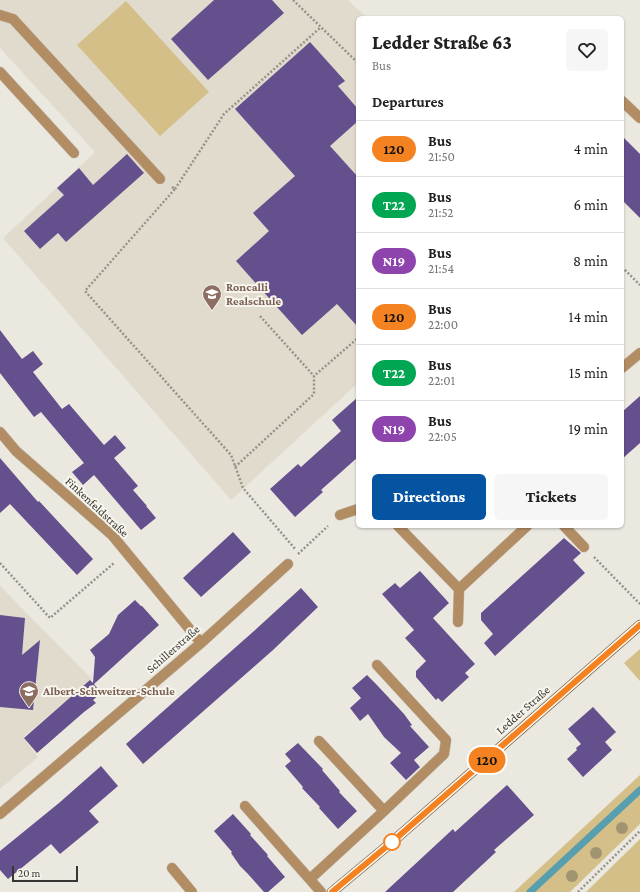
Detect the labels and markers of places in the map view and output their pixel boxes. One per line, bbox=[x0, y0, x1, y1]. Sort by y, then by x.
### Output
place label: Roncalli Realschule bbox=[226, 280, 281, 308]
school or university icon: Roncalli Realschule bbox=[201, 283, 223, 311]
school or university icon: Albert-Schweitzer-Schule bbox=[18, 680, 40, 708]
place label: Albert-Schweitzer-Schule bbox=[42, 684, 175, 698]
unlabelled marker bbox=[383, 833, 401, 851]

